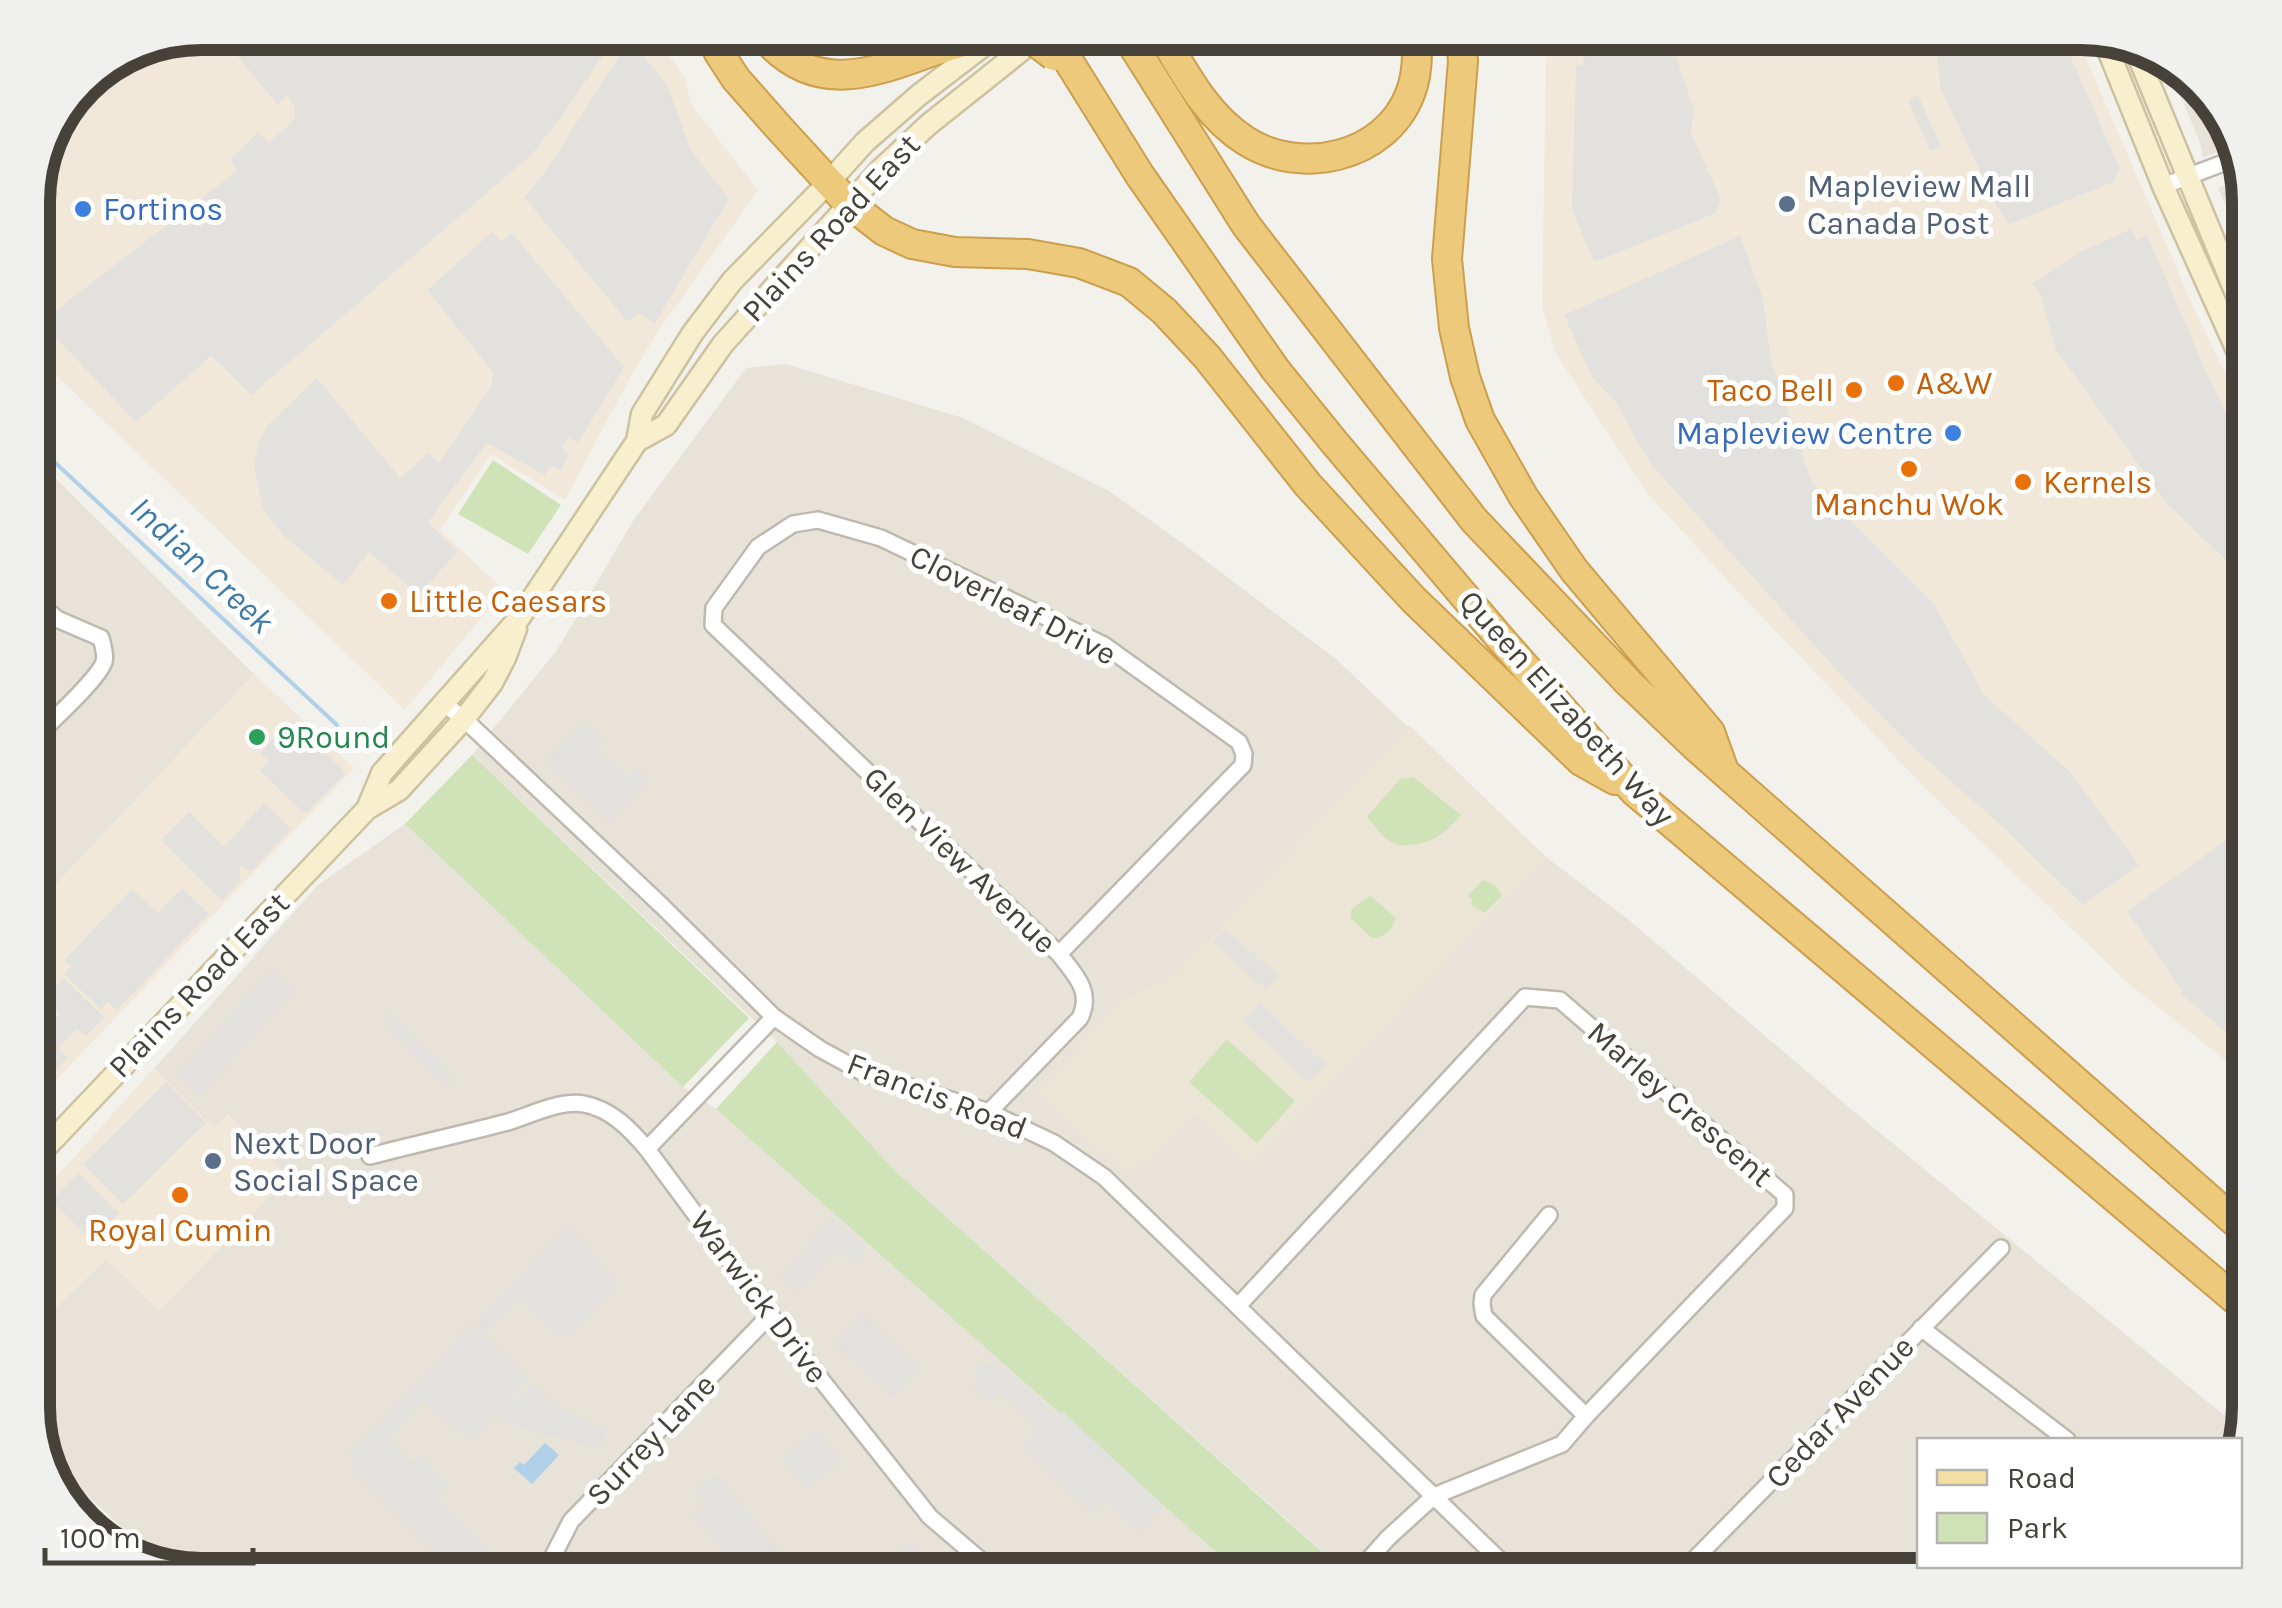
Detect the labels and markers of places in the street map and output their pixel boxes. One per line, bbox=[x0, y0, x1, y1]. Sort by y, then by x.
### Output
place label: Mapleview Mall Canada Post bbox=[1807, 168, 2031, 242]
place label: Fortinos bbox=[103, 191, 223, 228]
marker: Mapleview Mall Canada Post bbox=[1776, 193, 1798, 215]
marker: Fortinos bbox=[72, 198, 94, 220]
place label: A&W bbox=[1916, 365, 1993, 402]
place label: Taco Bell bbox=[1707, 372, 1834, 409]
marker: A&W bbox=[1885, 372, 1907, 394]
marker: Taco Bell bbox=[1843, 379, 1865, 401]
place label: Mapleview Centre bbox=[1676, 415, 1933, 452]
marker: Mapleview Centre bbox=[1942, 422, 1964, 444]
marker: Manchu Wok bbox=[1898, 458, 1920, 480]
place label: Kernels bbox=[2043, 464, 2152, 501]
marker: Kernels bbox=[2012, 471, 2034, 493]
place label: Manchu Wok bbox=[1814, 486, 2004, 523]
place label: Little Caesars bbox=[409, 583, 607, 620]
marker: Little Caesars bbox=[378, 590, 400, 612]
place label: 9Round bbox=[277, 719, 390, 756]
marker: 9Round bbox=[246, 726, 268, 748]
place label: Next Door Social Space bbox=[233, 1125, 419, 1199]
marker: Next Door Social Space bbox=[202, 1150, 224, 1172]
marker: Royal Cumin bbox=[169, 1184, 191, 1206]
place label: Royal Cumin bbox=[88, 1212, 272, 1249]

